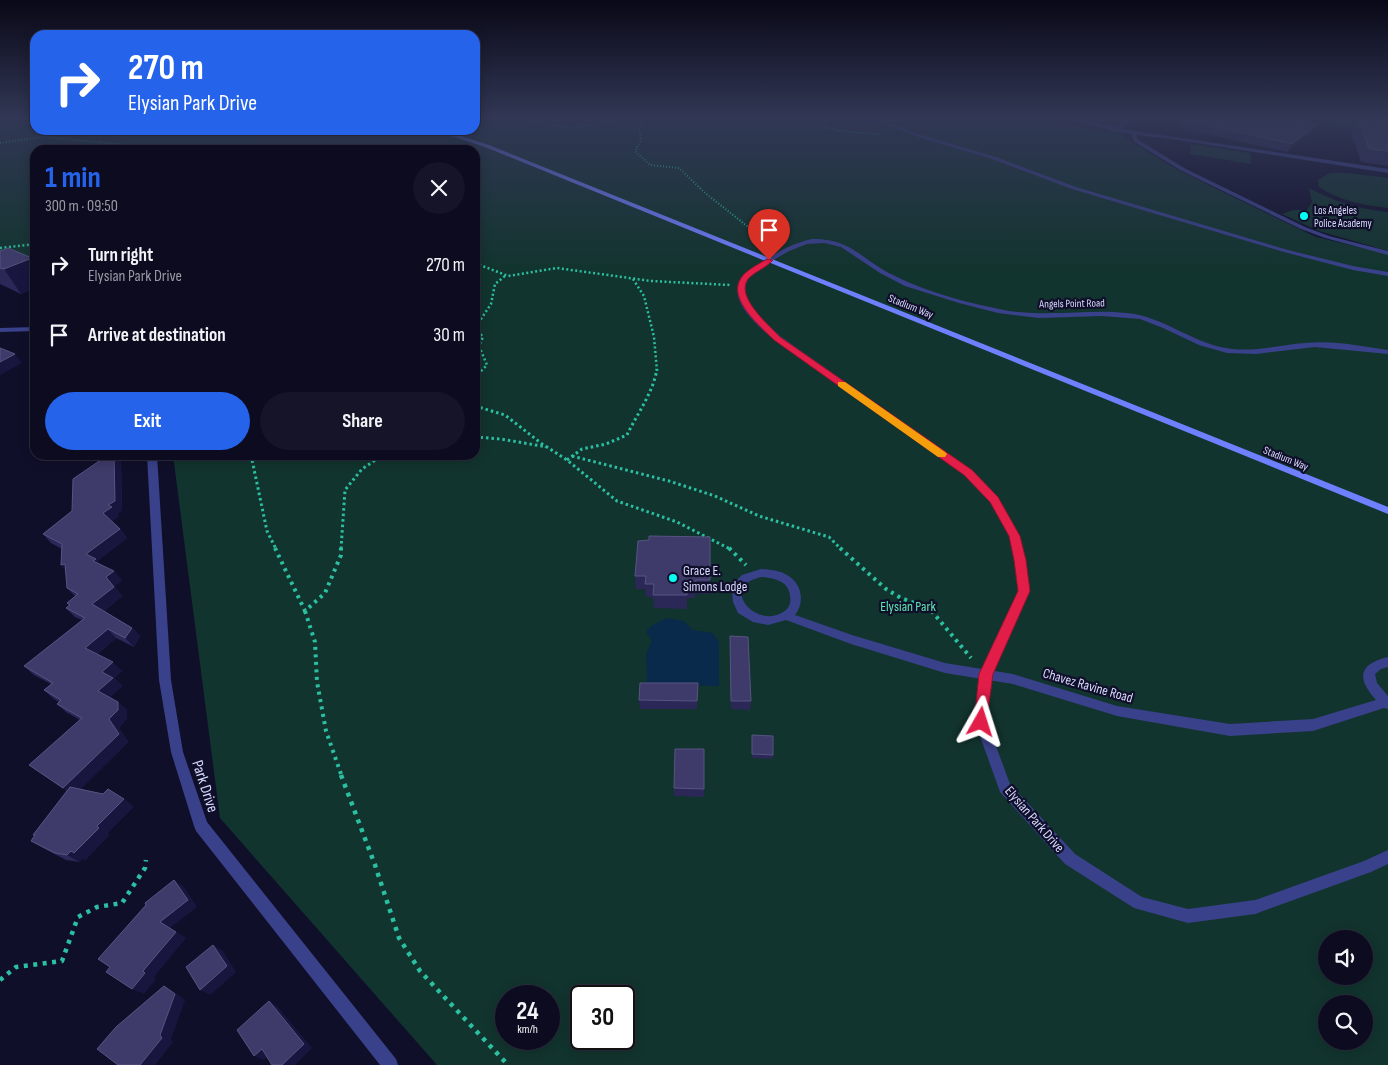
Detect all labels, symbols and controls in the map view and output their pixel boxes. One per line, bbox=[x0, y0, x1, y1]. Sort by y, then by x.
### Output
text: 270 m bbox=[128, 47, 204, 90]
icon: right bbox=[45, 50, 110, 115]
text: Elysian Park Drive bbox=[128, 90, 257, 117]
text: 1 min bbox=[45, 160, 101, 196]
button: close bbox=[413, 162, 465, 214]
text: 300 m · 09:50 bbox=[45, 197, 118, 216]
place label: Los Angeles Police Academy bbox=[1314, 204, 1372, 230]
pin bbox=[748, 209, 790, 260]
marker: Los Angeles Police Academy bbox=[1298, 210, 1310, 222]
icon: arrive bbox=[755, 216, 783, 244]
text: Turn right bbox=[88, 244, 153, 267]
icon: right bbox=[45, 251, 73, 279]
text: 270 m bbox=[426, 254, 465, 277]
text: Elysian Park Drive bbox=[88, 267, 182, 286]
street label: Stadium Way bbox=[886, 292, 936, 322]
street label: Angels Point Road bbox=[1038, 296, 1105, 311]
icon: arrive bbox=[45, 321, 73, 349]
text: Arrive at destination bbox=[88, 324, 226, 347]
text: 30 m bbox=[433, 324, 465, 347]
button: Exit bbox=[45, 392, 250, 450]
button: Share bbox=[260, 392, 465, 450]
street label: Stadium Way bbox=[1261, 444, 1311, 474]
place label: Grace E. Simons Lodge bbox=[683, 562, 747, 595]
marker: Grace E. Simons Lodge bbox=[667, 572, 679, 584]
park label: Elysian Park bbox=[880, 598, 936, 615]
street label: Chavez Ravine Road bbox=[1041, 664, 1135, 707]
position arrow bbox=[954, 695, 1006, 747]
street label: Park Drive bbox=[187, 758, 222, 815]
street label: Elysian Park Drive bbox=[1001, 783, 1068, 856]
map controls bbox=[1318, 930, 1373, 1050]
button: sound bbox=[1318, 930, 1373, 985]
speed limit sign: 30 bbox=[570, 985, 635, 1050]
button: search bbox=[1318, 995, 1373, 1050]
text: 24 bbox=[516, 996, 539, 1027]
text: km/h bbox=[517, 1022, 538, 1037]

